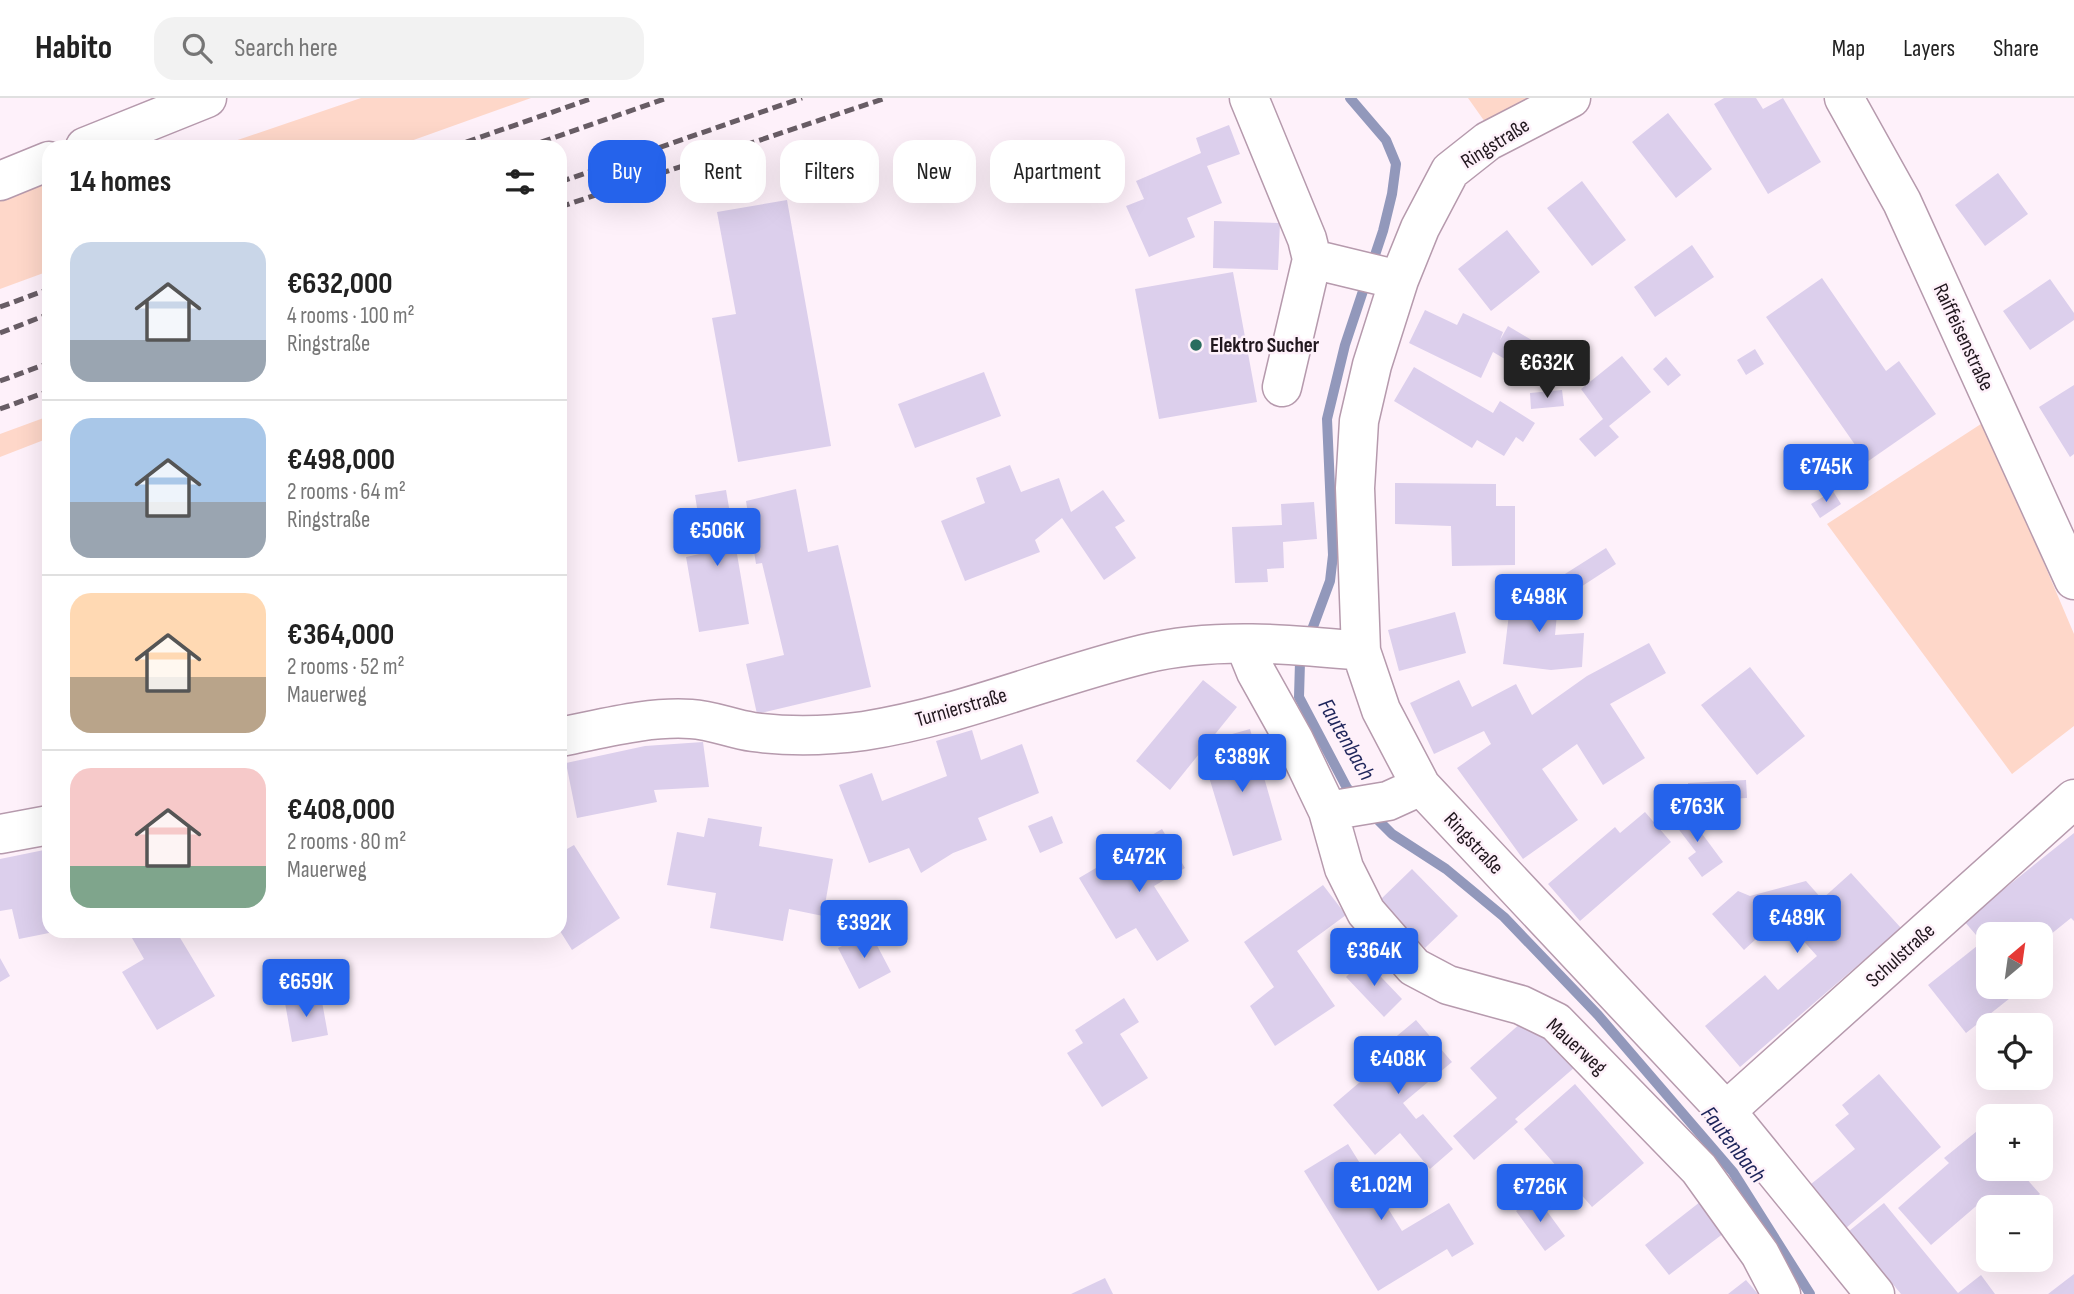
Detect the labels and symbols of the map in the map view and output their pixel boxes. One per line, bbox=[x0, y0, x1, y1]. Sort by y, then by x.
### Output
street label: Ringstraße bbox=[1456, 113, 1534, 174]
street label: Raiffeisenstraße bbox=[1928, 280, 1999, 395]
place label: Elektro Sucher bbox=[1210, 333, 1320, 358]
marker: Elektro Sucher bbox=[1188, 337, 1204, 353]
pin: €632K bbox=[1498, 341, 1596, 400]
pin: €745K bbox=[1777, 444, 1875, 504]
pin: €506K bbox=[668, 508, 766, 568]
pin: €498K bbox=[1490, 574, 1588, 634]
street label: Turnierstraße bbox=[913, 683, 1010, 732]
water label: Fautenbach bbox=[1312, 694, 1381, 786]
pin: €389K bbox=[1193, 734, 1291, 794]
pin: €763K bbox=[1648, 784, 1746, 844]
street label: Ringstraße bbox=[1439, 807, 1509, 880]
pin: €472K bbox=[1090, 834, 1188, 894]
pin: €489K bbox=[1748, 896, 1846, 955]
pin: €392K bbox=[815, 900, 913, 960]
street label: Schulstraße bbox=[1861, 918, 1940, 993]
north arrow bbox=[1976, 922, 2053, 999]
pin: €364K bbox=[1325, 928, 1423, 988]
pin: €659K bbox=[257, 960, 355, 1019]
street label: Mauerweg bbox=[1541, 1013, 1612, 1080]
pin: €408K bbox=[1349, 1037, 1447, 1096]
water label: Fautenbach bbox=[1695, 1101, 1772, 1189]
pin: €1.02M bbox=[1324, 1162, 1438, 1222]
pin: €726K bbox=[1491, 1164, 1589, 1224]

